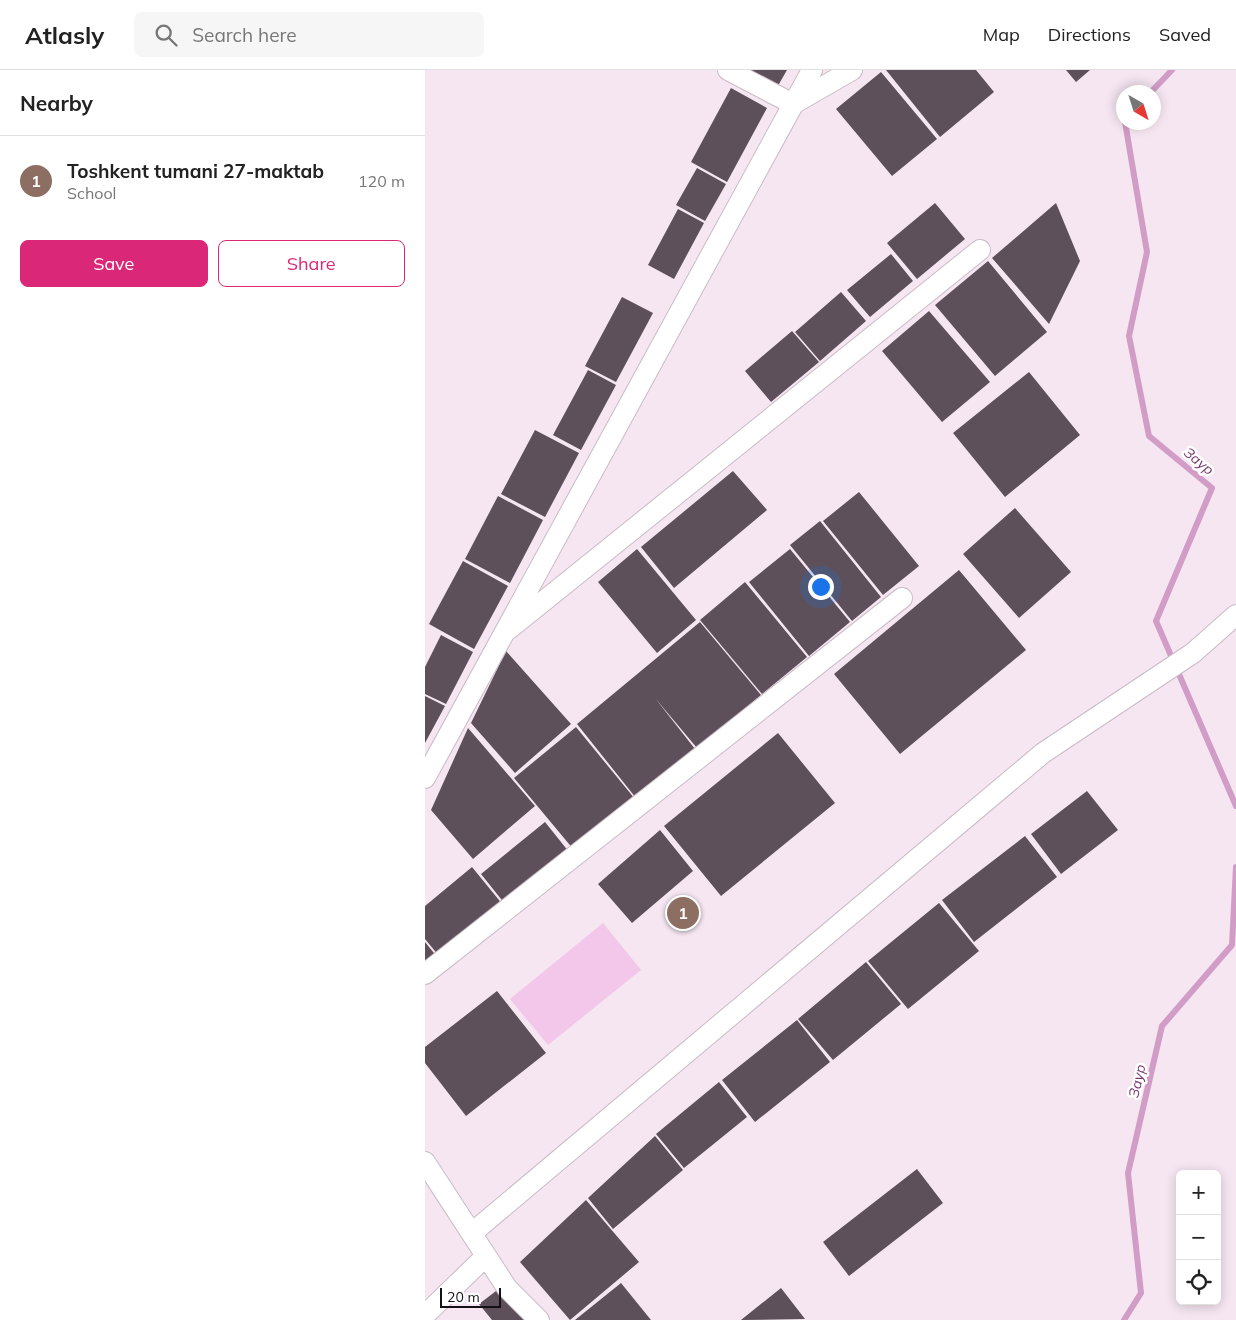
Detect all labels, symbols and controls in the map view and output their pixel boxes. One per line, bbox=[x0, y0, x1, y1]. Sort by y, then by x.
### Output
search box bbox=[134, 12, 484, 57]
text: Atlasly bbox=[25, 20, 104, 50]
icon: search bbox=[152, 21, 180, 49]
text: Search here bbox=[192, 23, 297, 47]
text: Map bbox=[983, 23, 1020, 46]
text: Directions bbox=[1048, 23, 1131, 46]
text: Saved bbox=[1159, 23, 1211, 46]
north arrow bbox=[1116, 85, 1161, 130]
text: Nearby bbox=[20, 90, 93, 116]
text: Toshkent tumani 27-maktab bbox=[67, 159, 324, 183]
text: 1 bbox=[31, 171, 41, 191]
text: 120 m bbox=[358, 171, 405, 191]
text: School bbox=[67, 183, 116, 203]
button: Save bbox=[20, 240, 208, 287]
button: Share bbox=[218, 240, 405, 287]
water label: Заур bbox=[1180, 443, 1218, 479]
your location bbox=[808, 574, 834, 600]
pin: 1 bbox=[667, 894, 699, 932]
water label: Заур bbox=[1124, 1063, 1150, 1099]
map controls bbox=[1176, 1170, 1221, 1305]
button: + bbox=[1176, 1170, 1221, 1215]
button: − bbox=[1176, 1215, 1221, 1260]
button: locate bbox=[1176, 1260, 1221, 1305]
scale bar bbox=[440, 1285, 501, 1308]
text: 20 m bbox=[447, 1288, 480, 1306]

